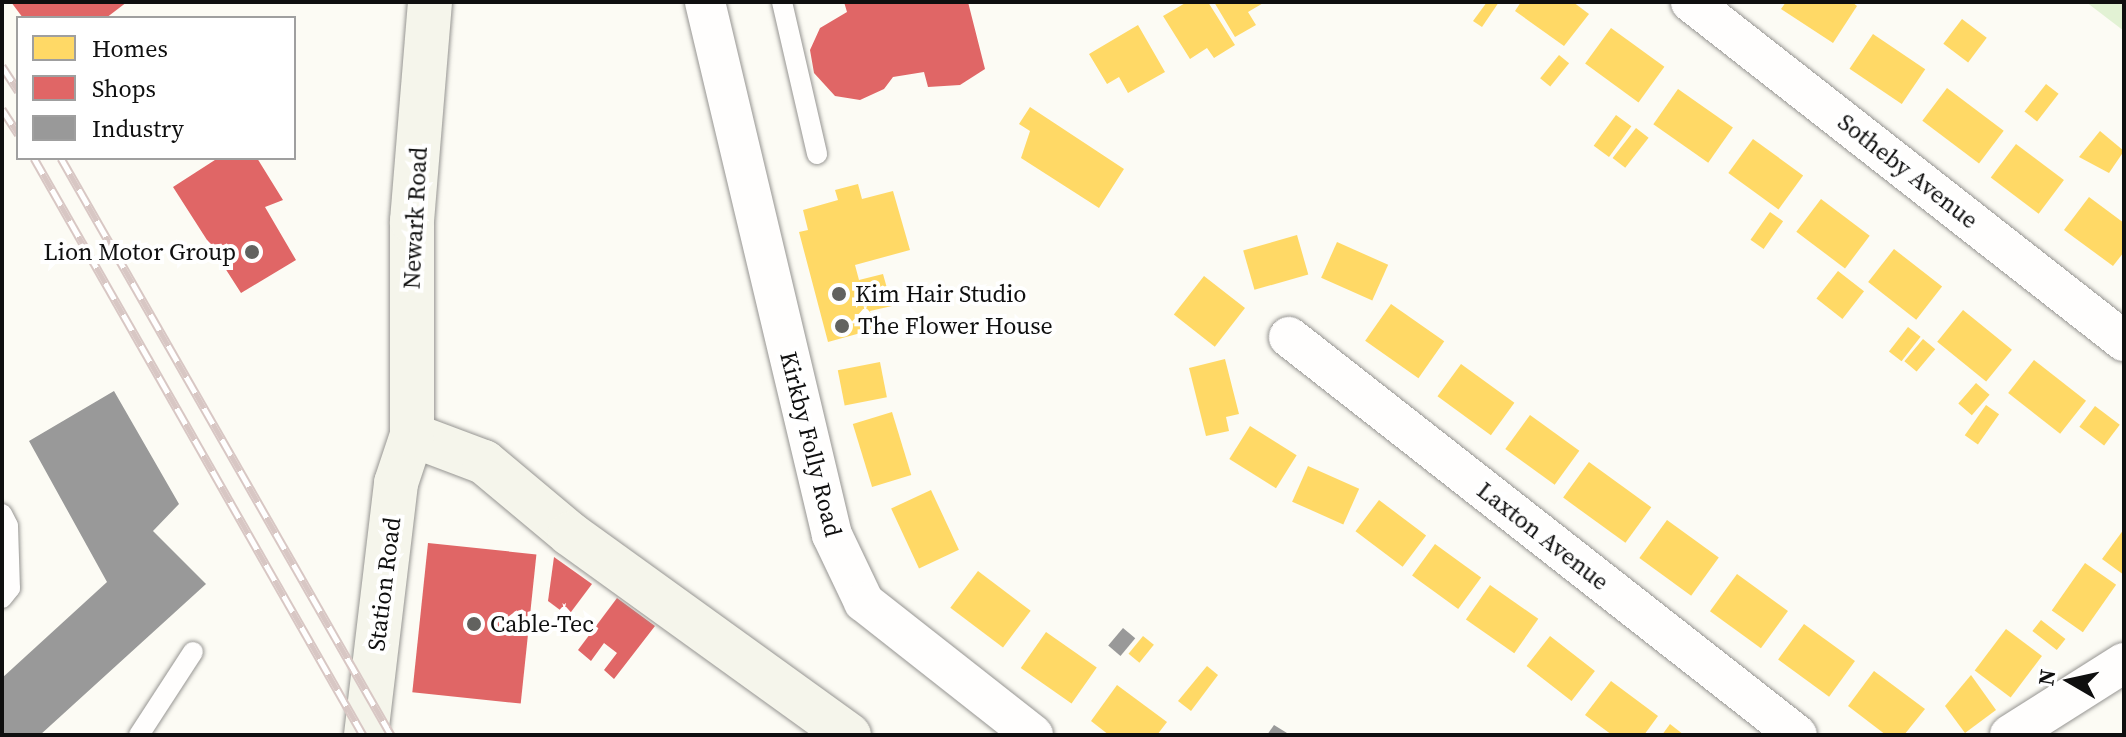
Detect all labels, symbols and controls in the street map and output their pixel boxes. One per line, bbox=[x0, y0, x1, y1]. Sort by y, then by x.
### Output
legend bbox=[16, 16, 296, 160]
text: Homes bbox=[92, 32, 168, 65]
text: Shops bbox=[92, 72, 156, 105]
street label: Sotheby Avenue bbox=[1832, 107, 1984, 235]
text: Industry bbox=[92, 112, 184, 145]
street label: Newark Road bbox=[397, 146, 433, 290]
place label: Lion Motor Group bbox=[43, 238, 236, 266]
marker: Lion Motor Group bbox=[243, 243, 261, 261]
place label: Kim Hair Studio bbox=[855, 280, 1026, 308]
marker: Kim Hair Studio bbox=[830, 285, 848, 303]
place label: The Flower House bbox=[858, 312, 1053, 340]
marker: The Flower House bbox=[833, 317, 851, 335]
street label: Kirkby Folly Road bbox=[774, 348, 848, 540]
street label: Laxton Avenue bbox=[1471, 476, 1615, 596]
street label: Station Road bbox=[361, 515, 407, 653]
place label: Cable-Tec bbox=[490, 610, 594, 638]
marker: Cable-Tec bbox=[465, 615, 483, 633]
north arrow bbox=[2030, 641, 2110, 721]
text: N bbox=[2030, 667, 2062, 688]

